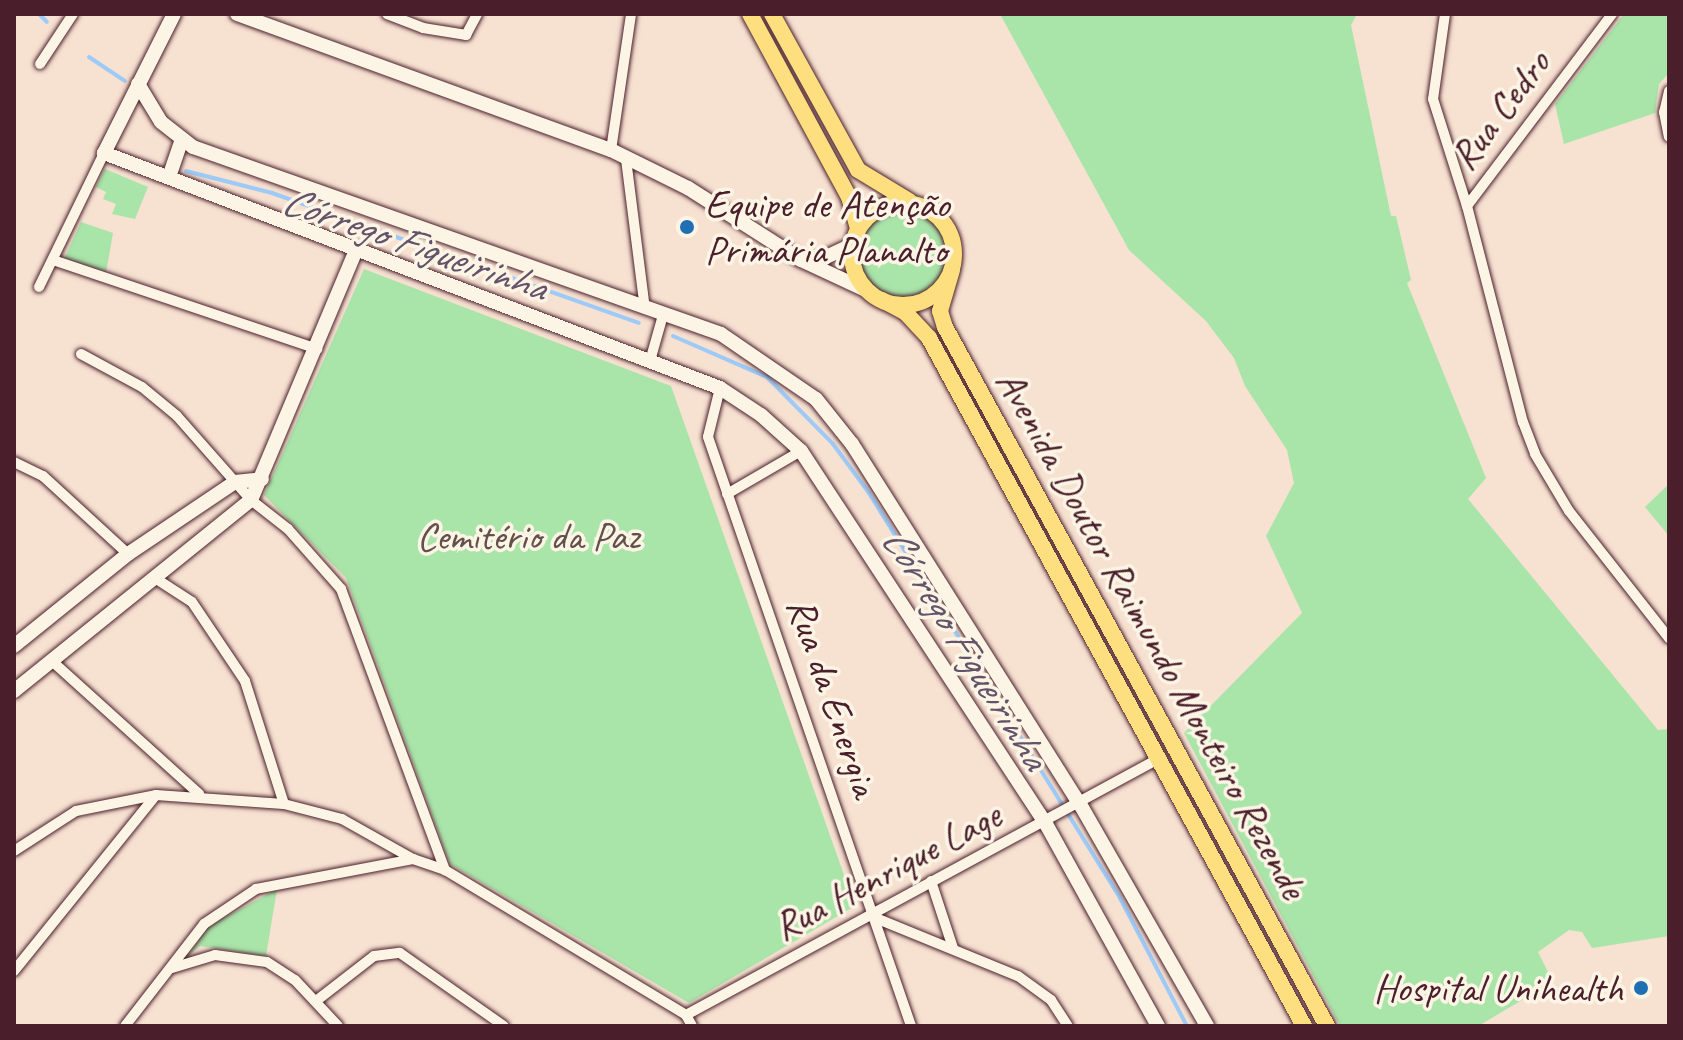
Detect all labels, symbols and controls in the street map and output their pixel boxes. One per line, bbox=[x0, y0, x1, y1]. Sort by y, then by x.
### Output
street label: Rua Cedro bbox=[1440, 41, 1560, 179]
water label: Córrego Figueirinha bbox=[275, 175, 553, 313]
place label: Equipe de Atenção Primária Planalto bbox=[705, 180, 949, 274]
marker: Equipe de Atenção Primária Planalto bbox=[676, 216, 698, 238]
street label: Avenida Doutor Raimundo Monteiro Rezende bbox=[986, 361, 1318, 907]
park label: Cemitério da Paz bbox=[416, 512, 640, 560]
water label: Córrego Figueirinha bbox=[870, 517, 1060, 779]
street label: Rua da Energia bbox=[776, 591, 890, 803]
street label: Rua Henrique Lage bbox=[765, 791, 1009, 951]
place label: Hospital Unihealth bbox=[1374, 964, 1623, 1012]
marker: Hospital Unihealth bbox=[1630, 977, 1652, 999]

